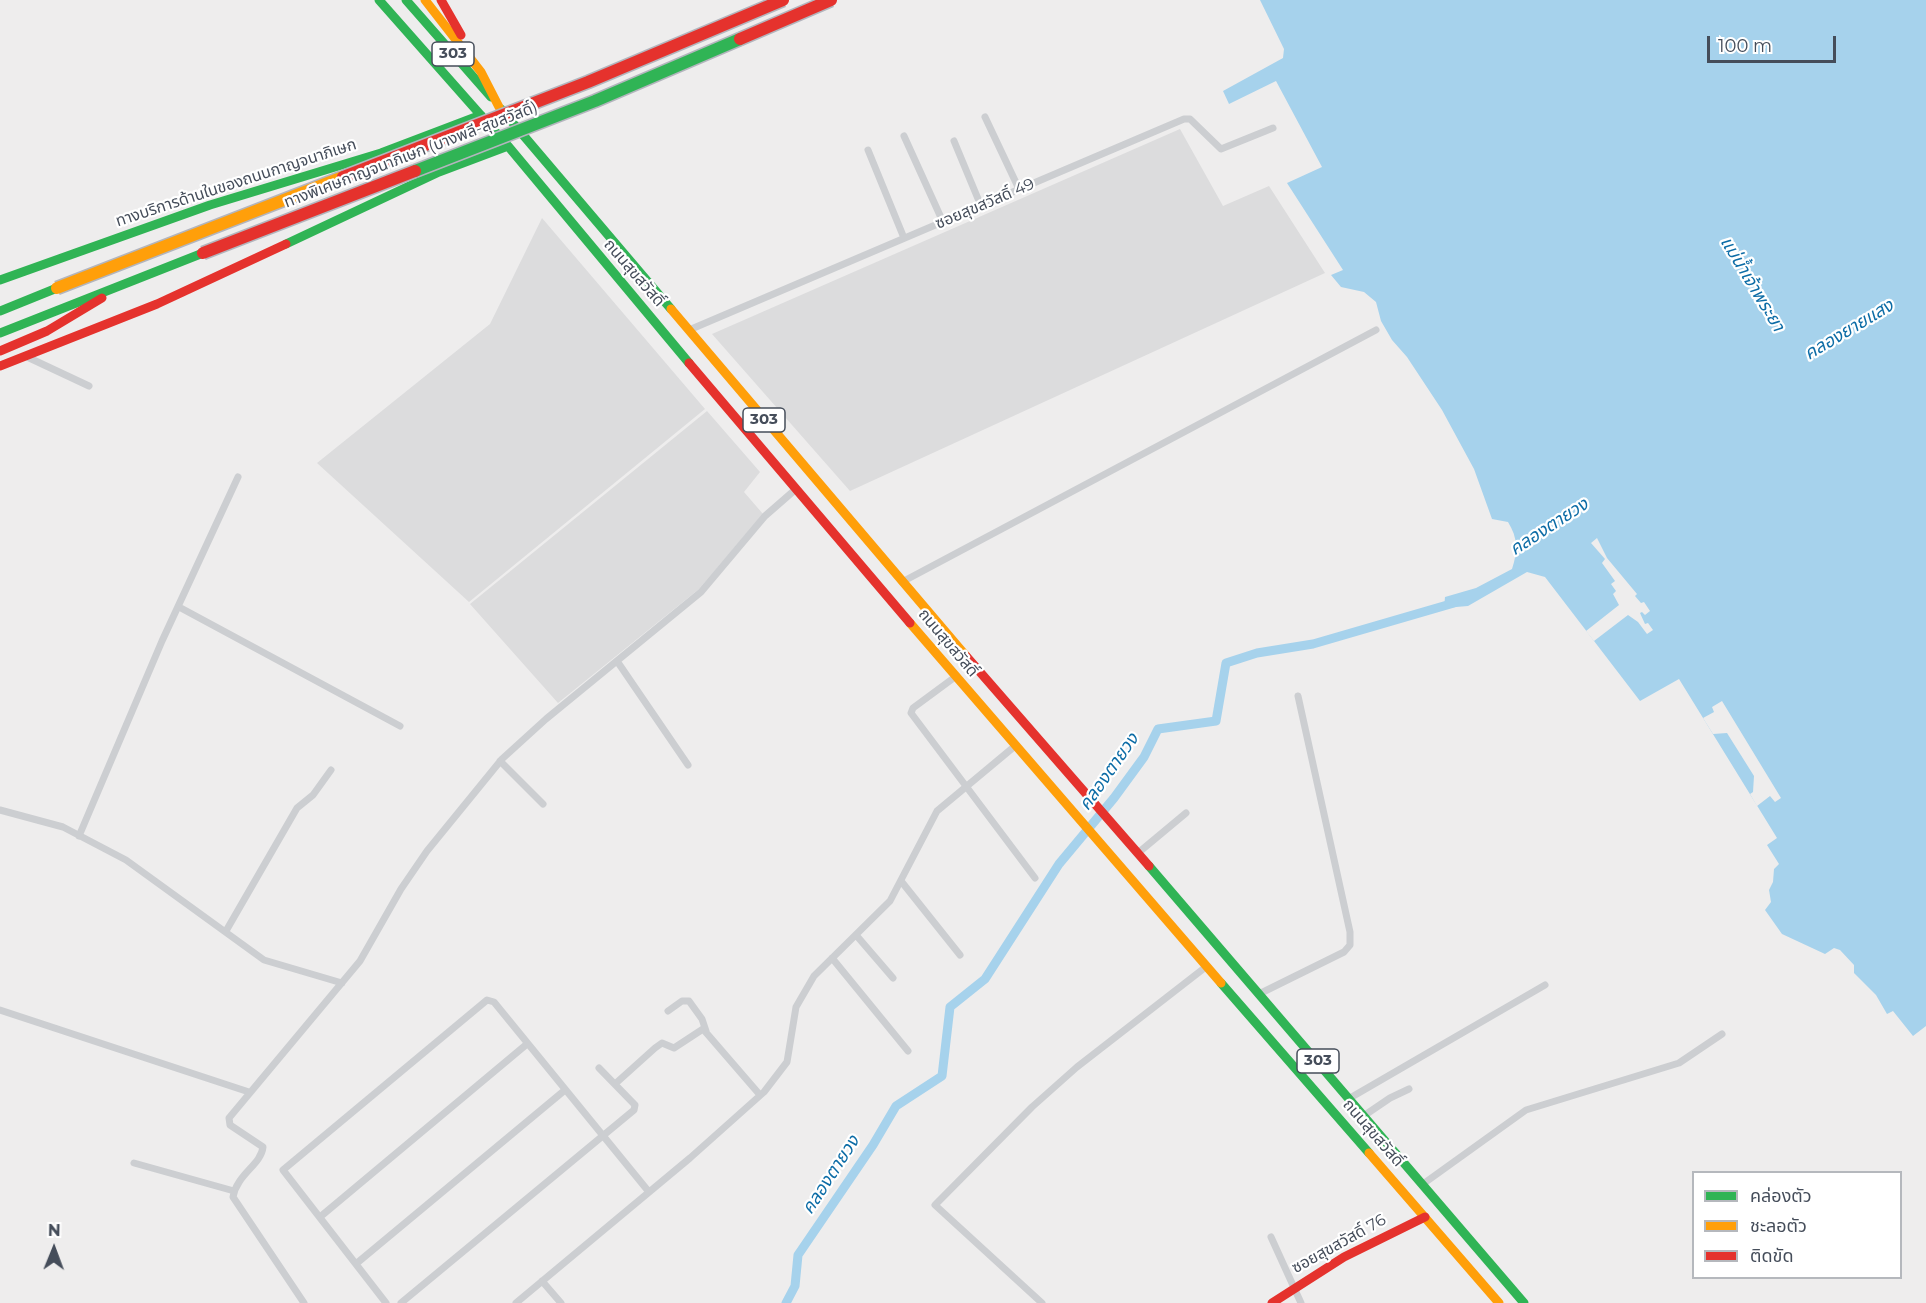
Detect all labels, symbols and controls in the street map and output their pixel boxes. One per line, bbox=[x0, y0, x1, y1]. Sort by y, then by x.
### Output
scale bar bbox=[1710, 24, 1839, 62]
text: 100 m bbox=[1718, 35, 1772, 57]
road number: 303 bbox=[432, 42, 474, 66]
street label: ทางพิเศษกาญจนาภิเษก (บางพลี-สุขสวัสดิ์) bbox=[281, 98, 541, 212]
street label: ทางบริการด้านในของถนนกาญจนาภิเษก bbox=[113, 135, 359, 231]
street label: ซอยสุขสวัสดิ์ 49 bbox=[933, 174, 1037, 234]
water label: แม่น้ำเจ้าพระยา bbox=[1715, 233, 1789, 335]
street label: ถนนสุขสวัสดิ์ bbox=[599, 235, 669, 311]
water label: คลองยายแสง bbox=[1801, 295, 1897, 365]
road number: 303 bbox=[743, 408, 785, 432]
water label: คลองตายวง bbox=[1506, 494, 1592, 560]
street label: ถนนสุขสวัสดิ์ bbox=[914, 605, 982, 681]
water label: คลองตายวง bbox=[1075, 729, 1143, 815]
road number: 303 bbox=[1297, 1049, 1339, 1073]
street label: ถนนสุขสวัสดิ์ bbox=[1338, 1095, 1408, 1171]
water label: คลองตายวง bbox=[798, 1132, 864, 1218]
legend bbox=[1692, 1171, 1902, 1279]
text: คล่องตัว bbox=[1750, 1185, 1812, 1207]
street label: ซอยสุขสวัสดิ์ 76 bbox=[1289, 1210, 1389, 1278]
text: ชะลอตัว bbox=[1750, 1215, 1807, 1237]
north arrow bbox=[24, 1219, 84, 1279]
text: N bbox=[48, 1221, 61, 1240]
text: ติดขัด bbox=[1750, 1245, 1793, 1267]

